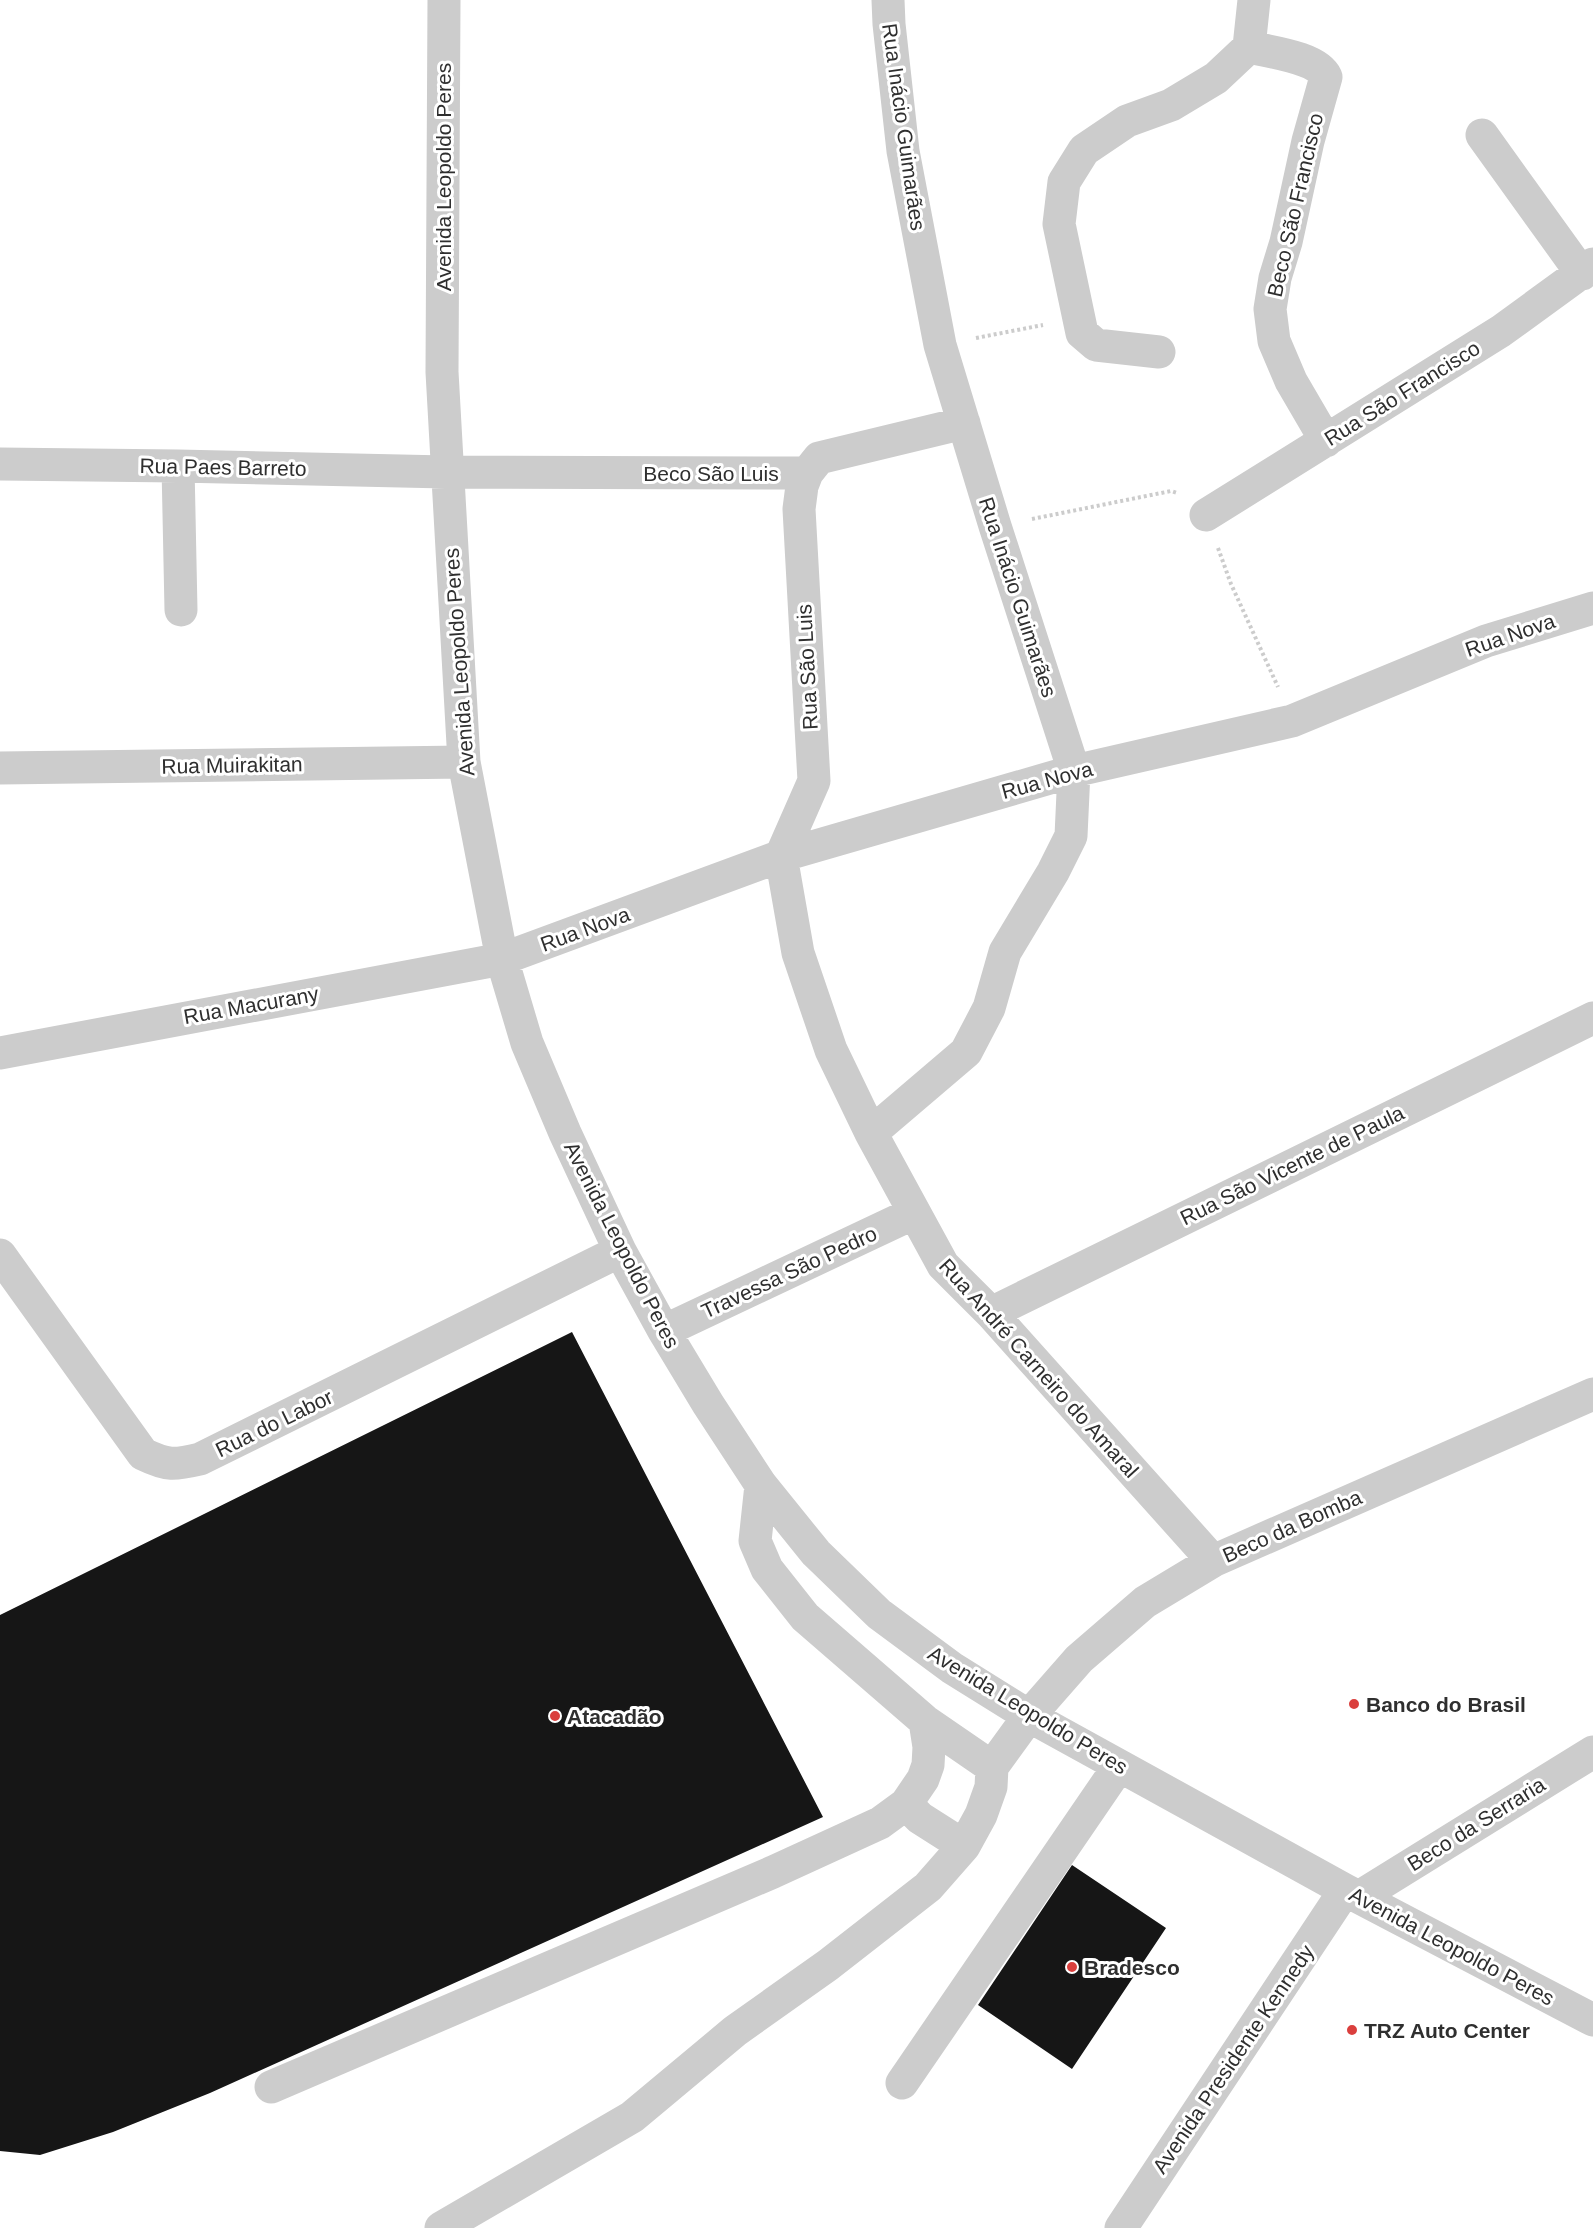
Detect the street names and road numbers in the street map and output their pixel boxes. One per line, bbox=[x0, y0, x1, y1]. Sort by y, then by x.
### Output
street label: Rua Inácio Guimarães bbox=[878, 22, 930, 232]
street label: Avenida Leopoldo Peres bbox=[432, 63, 455, 291]
street label: Beco São Francisco bbox=[1263, 111, 1327, 299]
street label: Rua São Francisco bbox=[1320, 336, 1484, 450]
street label: Rua Paes Barreto bbox=[139, 454, 307, 480]
street label: Beco São Luis bbox=[643, 462, 779, 485]
street label: Rua Inácio Guimarães bbox=[975, 494, 1061, 700]
street label: Avenida Leopoldo Peres bbox=[440, 547, 478, 777]
street label: Rua São Luis bbox=[792, 603, 822, 731]
street label: Rua Nova bbox=[1462, 609, 1558, 661]
street label: Rua Muirakitan bbox=[161, 752, 303, 778]
street label: Rua Nova bbox=[999, 757, 1095, 803]
street label: Rua Nova bbox=[537, 902, 633, 956]
street label: Rua Macurany bbox=[182, 982, 321, 1028]
street label: Rua São Vicente de Paula bbox=[1176, 1101, 1408, 1229]
street label: Avenida Leopoldo Peres bbox=[560, 1138, 684, 1352]
street label: Travessa São Pedro bbox=[698, 1221, 880, 1323]
street label: Rua André Carneiro do Amaral bbox=[935, 1254, 1143, 1482]
street label: Rua do Labor bbox=[212, 1385, 336, 1461]
street label: Beco da Bomba bbox=[1219, 1485, 1365, 1567]
street label: Avenida Leopoldo Peres bbox=[924, 1641, 1132, 1779]
street label: Beco da Serraria bbox=[1403, 1772, 1549, 1876]
street label: Avenida Leopoldo Peres bbox=[1346, 1882, 1558, 2010]
street label: Avenida Presidente Kennedy bbox=[1148, 1940, 1318, 2178]

